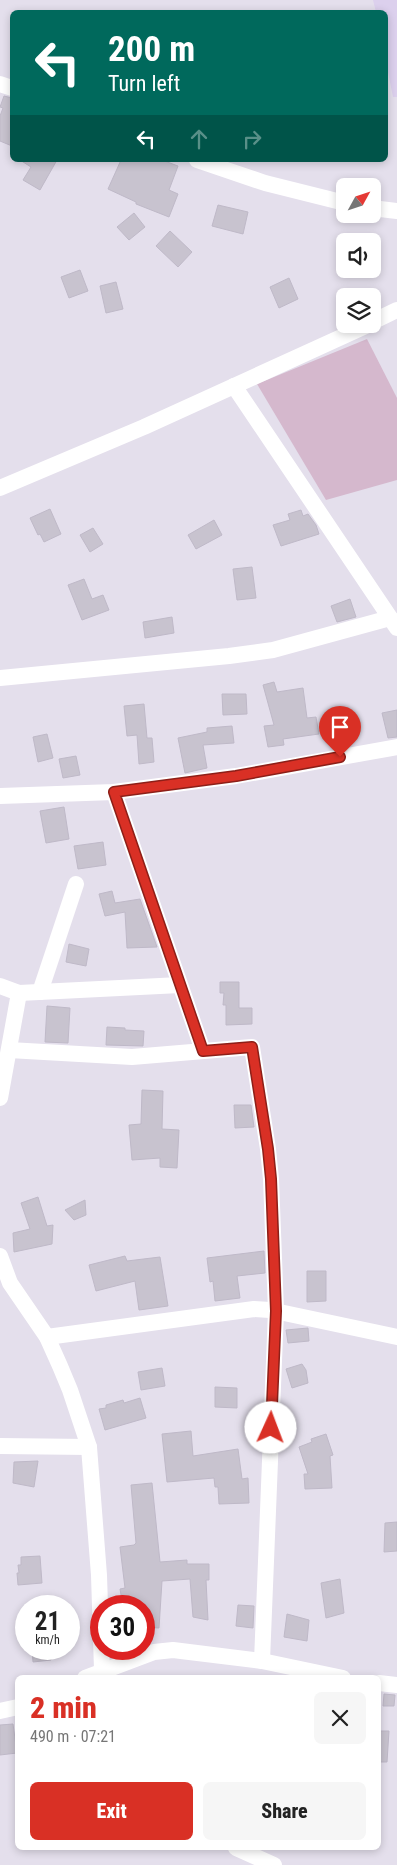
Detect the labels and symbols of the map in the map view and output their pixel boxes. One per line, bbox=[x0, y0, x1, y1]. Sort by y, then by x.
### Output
north arrow bbox=[336, 178, 381, 222]
pin bbox=[319, 706, 361, 757]
position arrow bbox=[244, 1401, 296, 1453]
speed limit sign: 30 bbox=[90, 1595, 155, 1660]

